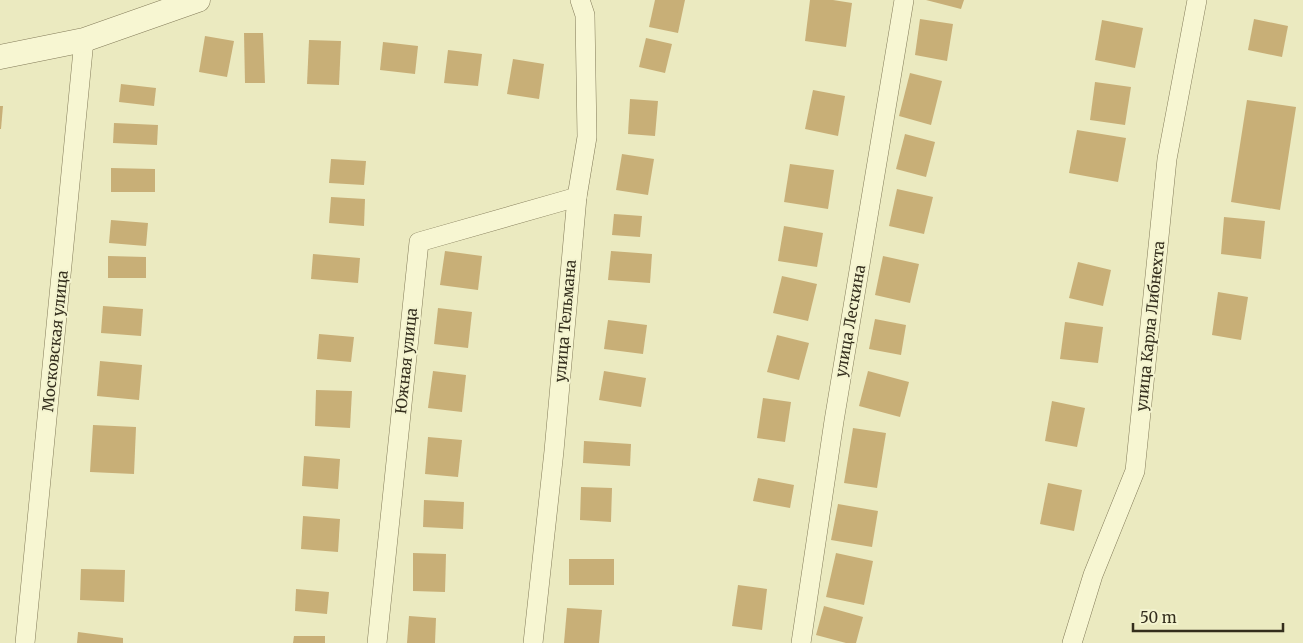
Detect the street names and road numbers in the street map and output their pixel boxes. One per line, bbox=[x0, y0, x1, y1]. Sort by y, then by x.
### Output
street label: улица Карла Либнехта bbox=[1132, 240, 1168, 412]
street label: улица Тельмана bbox=[550, 259, 580, 383]
street label: улица Лескина bbox=[831, 263, 869, 379]
street label: Московская улица bbox=[38, 269, 72, 413]
street label: Южная улица bbox=[391, 307, 421, 415]

